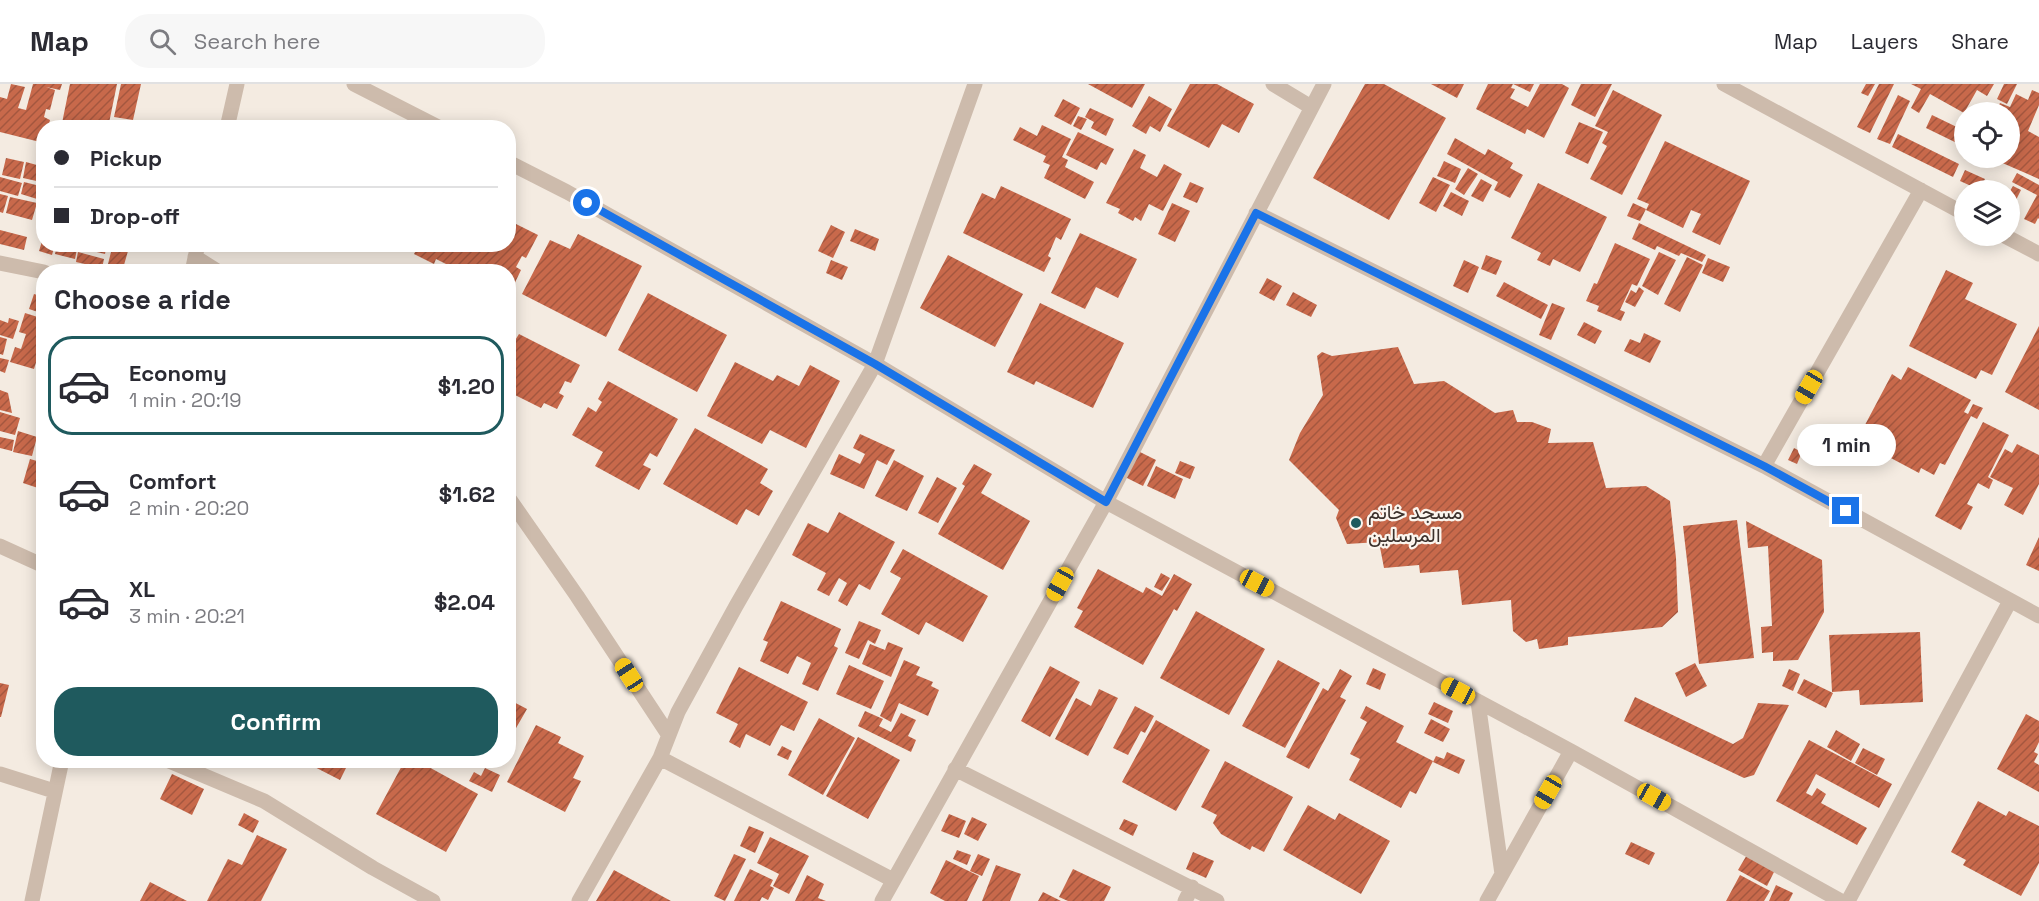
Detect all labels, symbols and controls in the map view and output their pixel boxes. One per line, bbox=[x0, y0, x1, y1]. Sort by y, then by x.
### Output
search box bbox=[125, 14, 545, 68]
text: Map bbox=[30, 23, 89, 59]
icon: search bbox=[146, 25, 179, 58]
text: Search here bbox=[194, 27, 321, 55]
text: Map bbox=[1774, 28, 1818, 55]
text: Layers bbox=[1851, 28, 1918, 55]
text: Share bbox=[1951, 28, 2009, 55]
map controls bbox=[1954, 102, 2020, 246]
button: locate bbox=[1954, 102, 2020, 168]
text: Pickup bbox=[90, 144, 162, 172]
button: layers bbox=[1954, 180, 2020, 246]
route start bbox=[573, 189, 600, 216]
text: Drop-off bbox=[90, 202, 180, 230]
text: Choose a ride bbox=[54, 282, 231, 317]
icon: car bbox=[57, 359, 111, 413]
text: Economy bbox=[129, 359, 227, 387]
car bbox=[1792, 367, 1826, 407]
text: $1.20 bbox=[438, 372, 495, 400]
text: 1 min · 20:19 bbox=[129, 387, 241, 413]
callout: 1 min bbox=[1796, 424, 1896, 466]
text: 1 min bbox=[1822, 432, 1871, 458]
icon: car bbox=[57, 467, 111, 521]
text: Comfort bbox=[129, 467, 217, 495]
text: $1.62 bbox=[439, 480, 495, 508]
text: 2 min · 20:20 bbox=[129, 495, 249, 521]
route end bbox=[1832, 497, 1859, 524]
place label: مسجد خاتم المرسلين bbox=[1368, 499, 1462, 548]
marker: مسجد خاتم المرسلين bbox=[1349, 516, 1363, 530]
car bbox=[1043, 564, 1077, 604]
car bbox=[1237, 567, 1277, 599]
icon: car bbox=[57, 575, 111, 629]
text: XL bbox=[129, 575, 155, 603]
text: $2.04 bbox=[434, 588, 495, 616]
text: 3 min · 20:21 bbox=[129, 603, 245, 629]
car bbox=[612, 655, 646, 695]
car bbox=[1438, 675, 1478, 707]
button: Confirm bbox=[54, 687, 498, 756]
car bbox=[1531, 772, 1565, 812]
car bbox=[1634, 780, 1674, 814]

